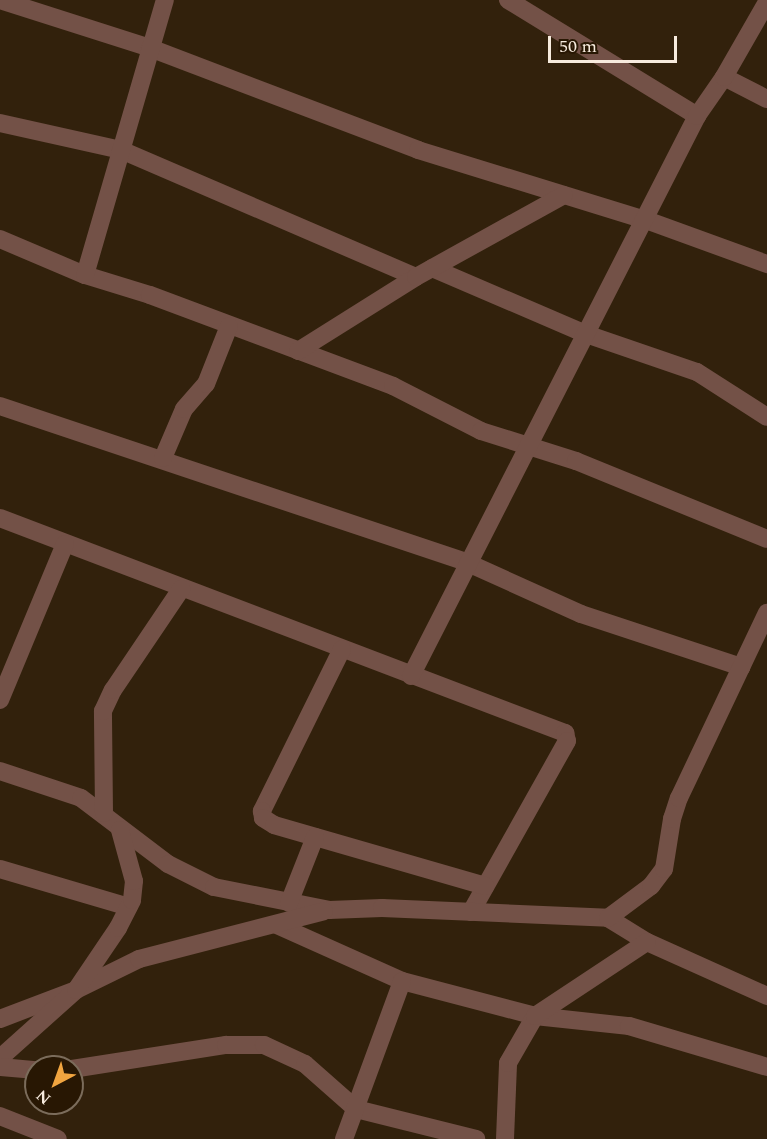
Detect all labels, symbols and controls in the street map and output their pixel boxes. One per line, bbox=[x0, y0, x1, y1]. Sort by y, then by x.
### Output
scale bar bbox=[551, 24, 680, 62]
text: 50 m bbox=[559, 33, 597, 60]
north arrow bbox=[24, 1055, 84, 1115]
text: N bbox=[31, 1084, 56, 1110]

